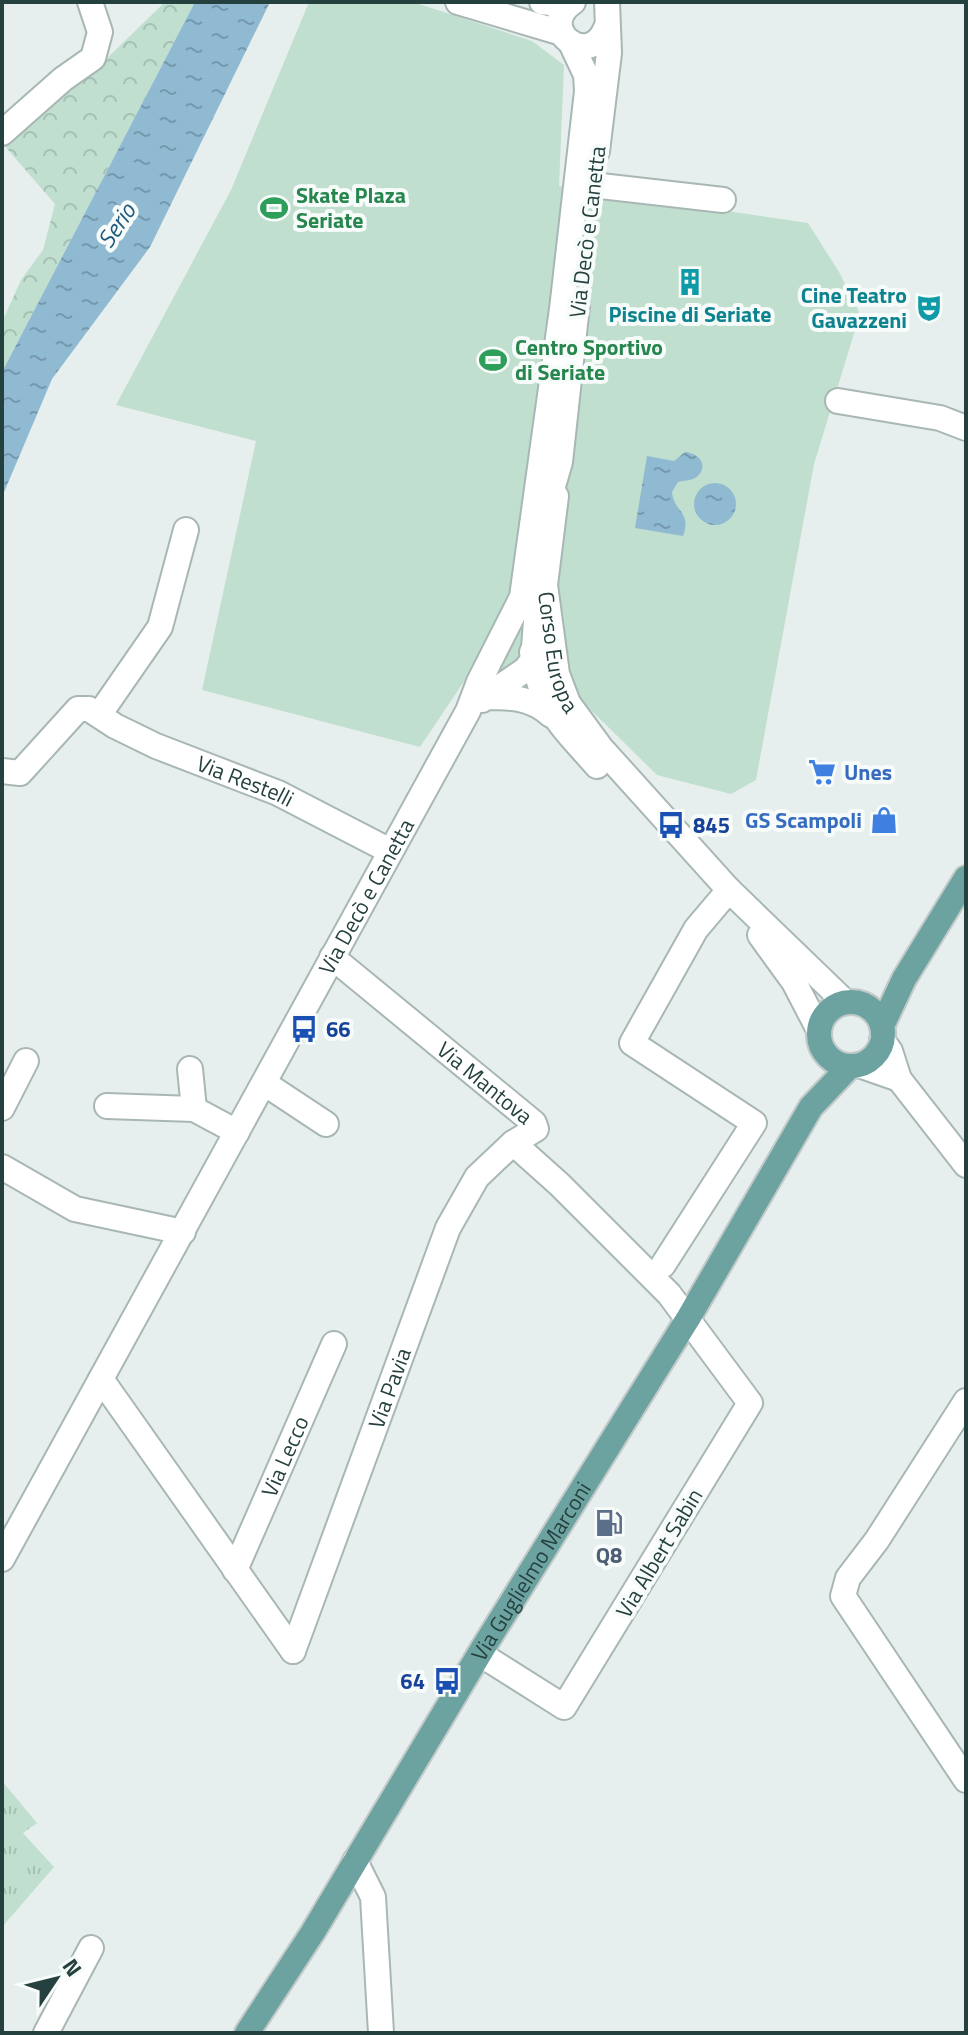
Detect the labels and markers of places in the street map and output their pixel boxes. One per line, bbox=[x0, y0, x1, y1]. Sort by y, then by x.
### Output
place label: Skate Plaza Seriate bbox=[296, 178, 406, 237]
sports icon: Skate Plaza Seriate bbox=[259, 193, 289, 223]
building icon: Piscine di Seriate bbox=[675, 267, 705, 297]
place label: Cine Teatro Gavazzeni bbox=[801, 278, 907, 337]
theatre icon: Cine Teatro Gavazzeni bbox=[914, 293, 944, 323]
place label: Piscine di Seriate bbox=[609, 297, 771, 331]
place label: Centro Sportivo di Seriate bbox=[515, 330, 663, 389]
sports icon: Centro Sportivo di Seriate bbox=[478, 345, 508, 375]
place label: Unes bbox=[844, 755, 892, 789]
supermarket icon: Unes bbox=[807, 757, 837, 787]
place label: GS Scampoli bbox=[745, 803, 862, 837]
shop icon: GS Scampoli bbox=[869, 805, 899, 835]
place label: 845 bbox=[693, 808, 730, 842]
bus stop icon: 845 bbox=[656, 810, 686, 840]
place label: 66 bbox=[326, 1012, 351, 1046]
bus stop icon: 66 bbox=[289, 1014, 319, 1044]
fuel station icon: Q8 bbox=[594, 1508, 624, 1538]
place label: Q8 bbox=[596, 1538, 622, 1572]
place label: 64 bbox=[400, 1664, 425, 1698]
bus stop icon: 64 bbox=[432, 1666, 462, 1696]

